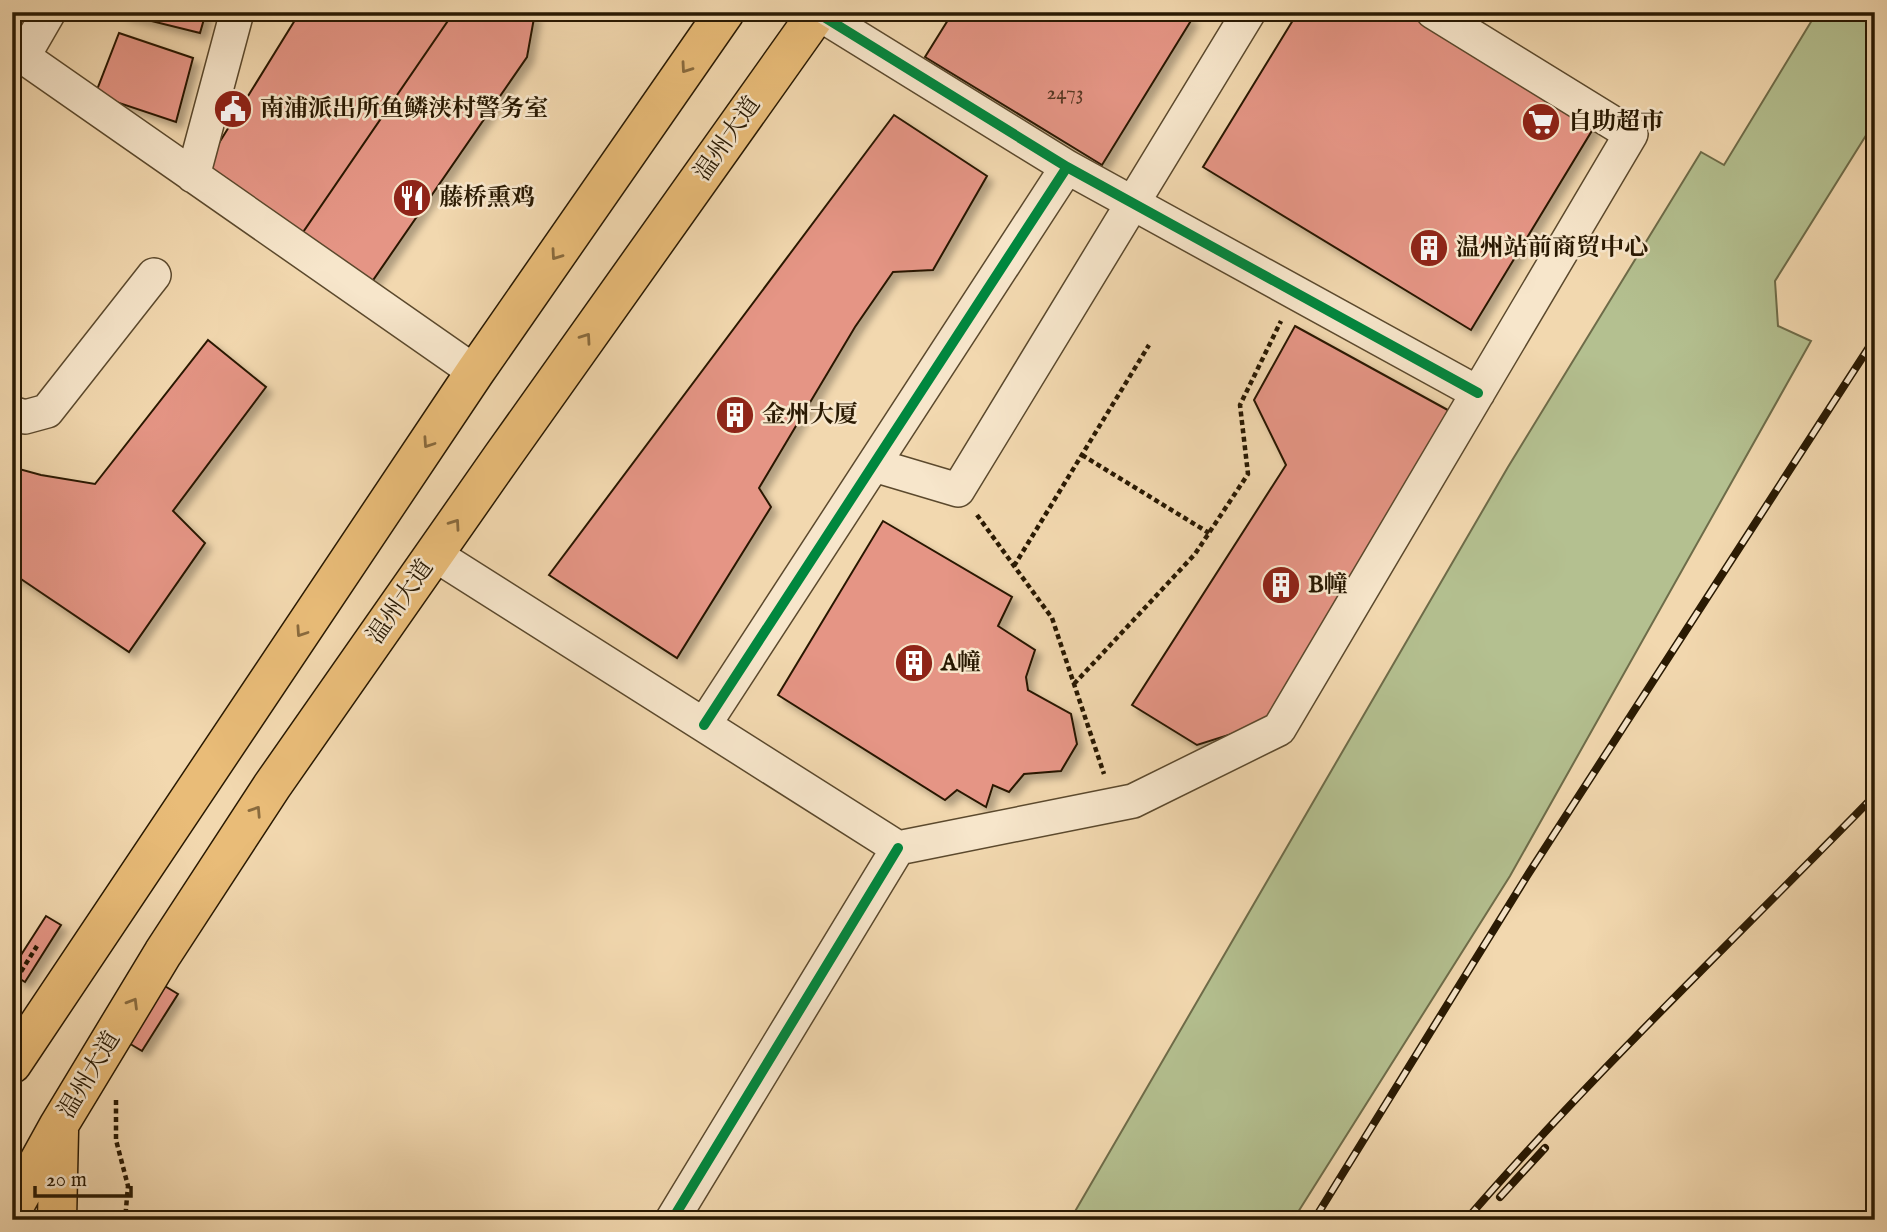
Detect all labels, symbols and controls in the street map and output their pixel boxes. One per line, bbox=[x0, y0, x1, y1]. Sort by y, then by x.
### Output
one-way arrow bbox=[682, 60, 694, 73]
house number: 2473 bbox=[1046, 80, 1084, 107]
public building icon: 南浦派出所鱼鳞浃村警务室 bbox=[212, 88, 254, 130]
street label: 温州大道 bbox=[688, 91, 768, 187]
place label: 南浦派出所鱼鳞浃村警务室 bbox=[260, 94, 548, 125]
supermarket icon: 自助超市 bbox=[1520, 101, 1562, 143]
place label: 自助超市 bbox=[1568, 107, 1664, 138]
restaurant icon: 藤桥熏鸡 bbox=[391, 177, 433, 219]
place label: 藤桥熏鸡 bbox=[439, 183, 535, 214]
building icon: 温州站前商贸中心 bbox=[1408, 227, 1450, 269]
place label: 温州站前商贸中心 bbox=[1456, 233, 1648, 264]
one-way arrow bbox=[552, 247, 564, 260]
one-way arrow bbox=[578, 333, 591, 346]
building icon: 金州大厦 bbox=[714, 394, 756, 436]
place label: 金州大厦 bbox=[762, 400, 858, 431]
one-way arrow bbox=[423, 435, 436, 448]
one-way arrow bbox=[447, 519, 459, 532]
street label: 温州大道 bbox=[361, 554, 441, 650]
building icon: B幢 bbox=[1260, 564, 1302, 606]
place label: B幢 bbox=[1308, 570, 1348, 601]
one-way arrow bbox=[297, 624, 309, 637]
building icon: A幢 bbox=[893, 642, 935, 684]
place label: A幢 bbox=[940, 648, 981, 679]
one-way arrow bbox=[247, 806, 260, 819]
one-way arrow bbox=[125, 997, 138, 1010]
street label: 温州大道 bbox=[52, 1026, 128, 1124]
scale bar bbox=[35, 1155, 131, 1199]
text: 20 m bbox=[46, 1167, 87, 1194]

